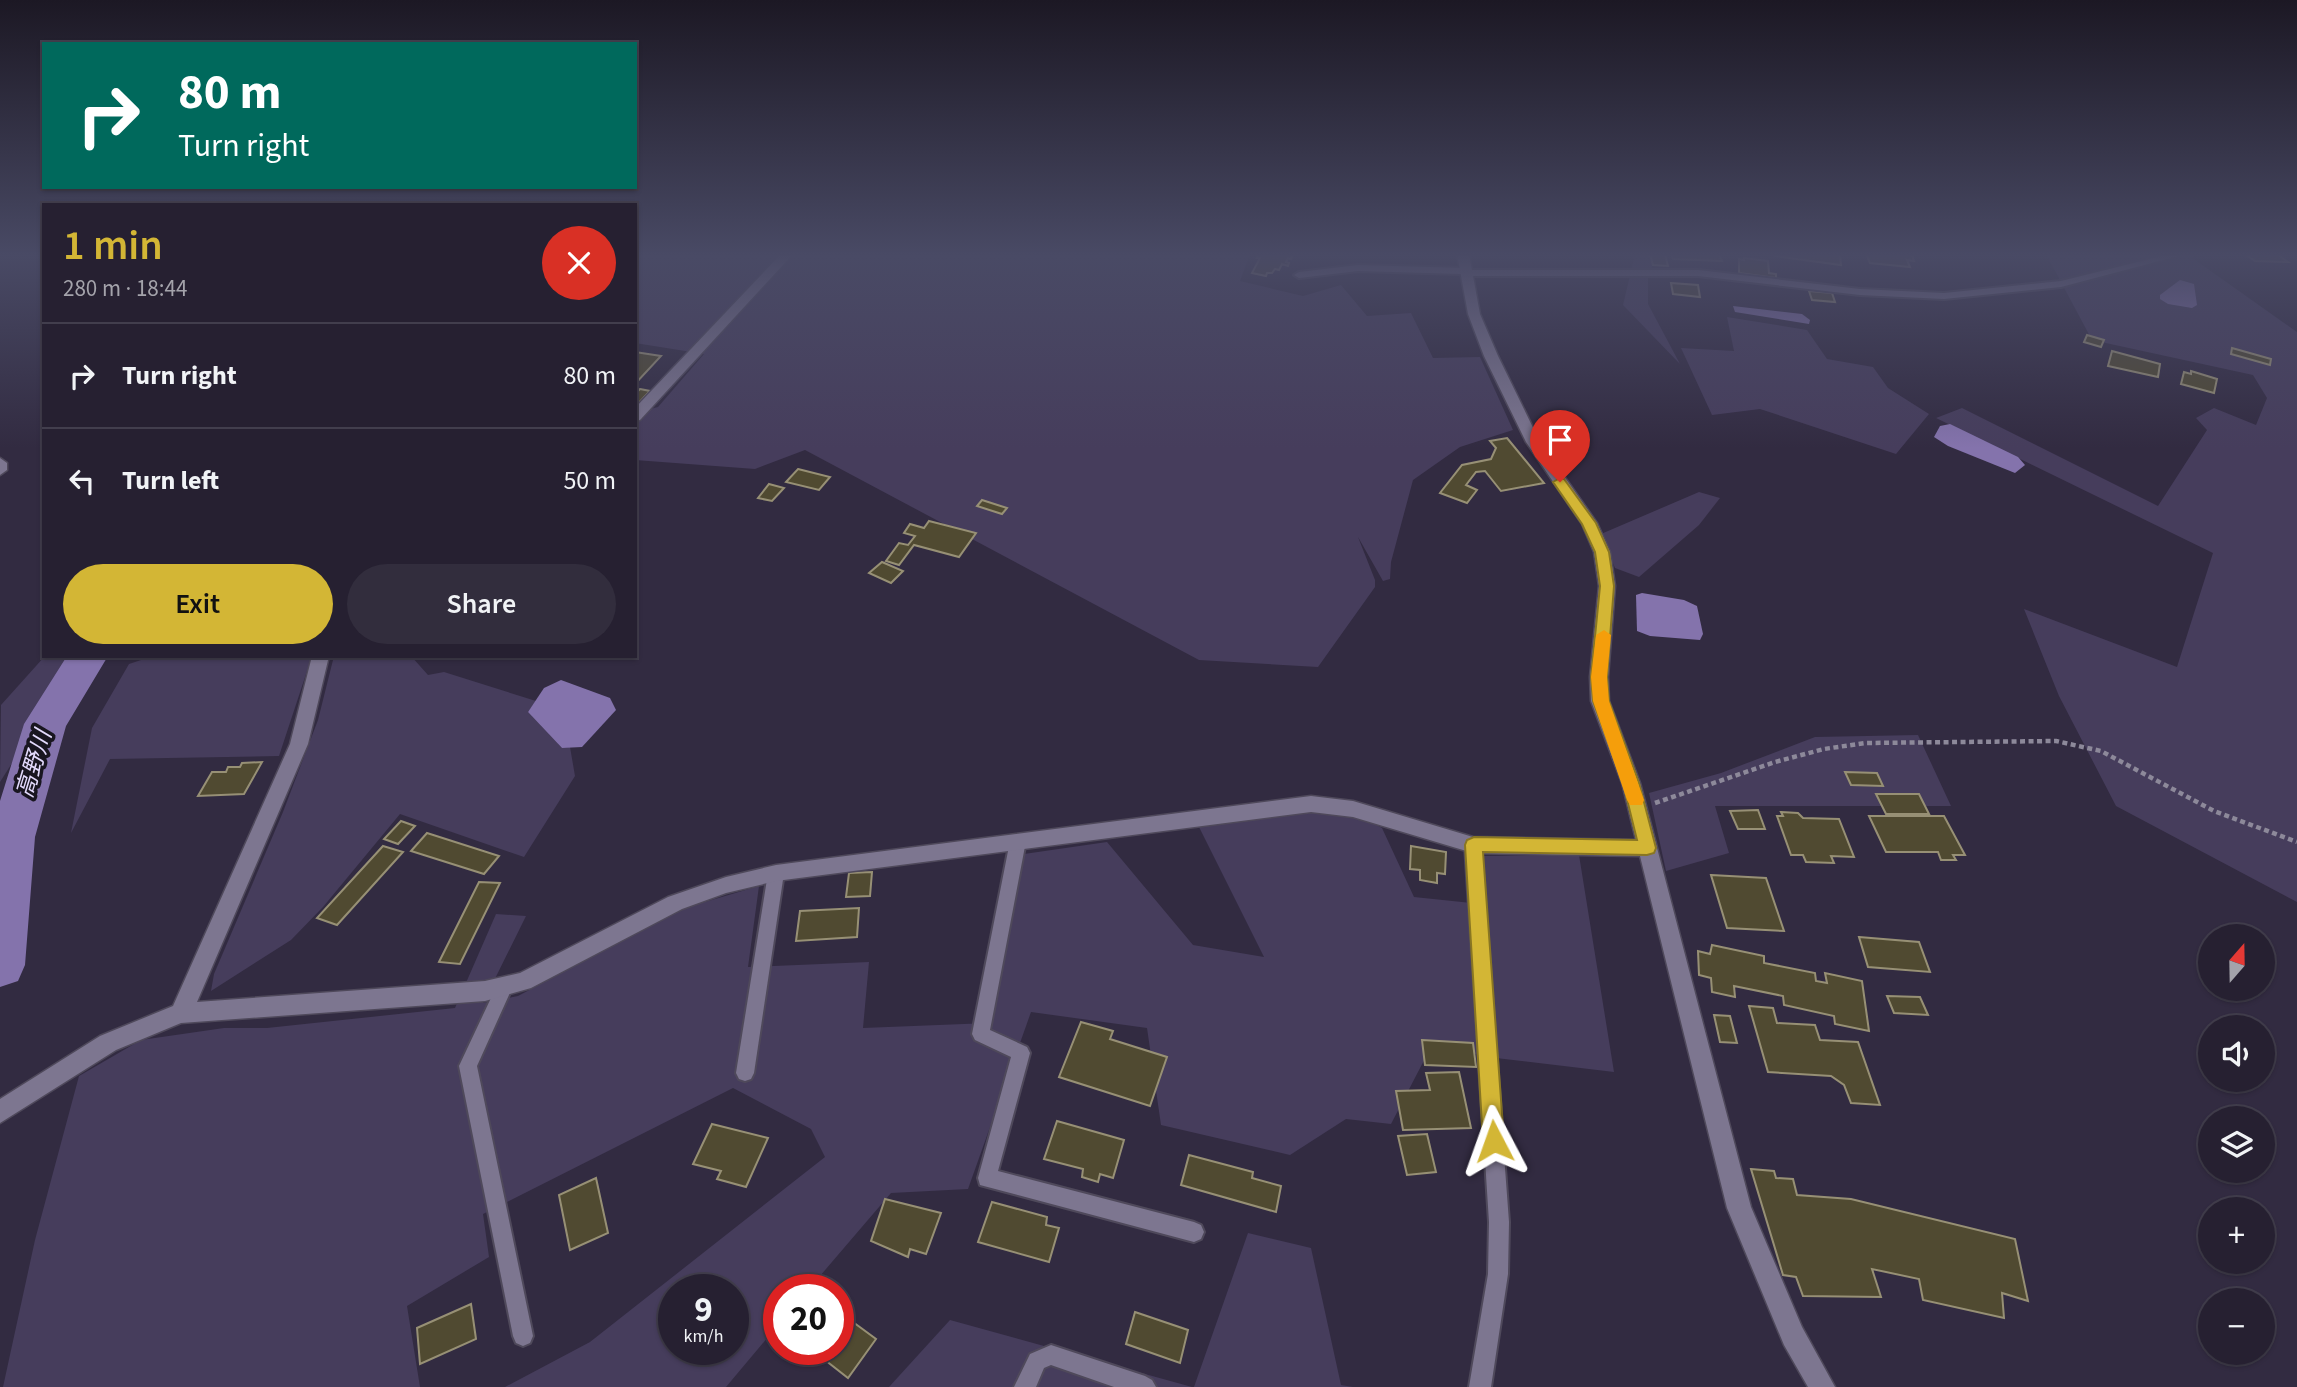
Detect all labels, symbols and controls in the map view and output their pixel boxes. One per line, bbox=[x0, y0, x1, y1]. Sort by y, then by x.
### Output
text: 80 m bbox=[178, 58, 282, 128]
icon: right bbox=[63, 70, 154, 161]
text: Turn right bbox=[178, 123, 309, 169]
text: 1 min bbox=[63, 216, 163, 276]
button: close bbox=[542, 226, 616, 300]
text: 280 m · 18:44 bbox=[63, 272, 187, 305]
icon: right bbox=[63, 357, 101, 395]
text: Turn right bbox=[122, 357, 237, 394]
text: 80 m bbox=[563, 357, 616, 394]
pin bbox=[1530, 410, 1590, 482]
icon: arrive bbox=[1541, 421, 1579, 459]
icon: left bbox=[63, 462, 101, 500]
text: Turn left bbox=[122, 462, 219, 499]
text: 50 m bbox=[563, 462, 616, 499]
button: Exit bbox=[63, 564, 333, 644]
button: Share bbox=[347, 564, 616, 644]
water label: 高野川 bbox=[8, 723, 61, 802]
north arrow bbox=[2198, 924, 2275, 1001]
map controls bbox=[2198, 924, 2275, 1365]
button: sound bbox=[2198, 1015, 2275, 1092]
position arrow bbox=[1457, 1104, 1531, 1178]
button: layers bbox=[2198, 1106, 2275, 1183]
button: + bbox=[2198, 1197, 2275, 1274]
speed limit sign: 20 bbox=[763, 1274, 854, 1365]
text: 9 bbox=[694, 1285, 713, 1335]
button: − bbox=[2198, 1288, 2275, 1365]
text: km/h bbox=[684, 1324, 723, 1349]

